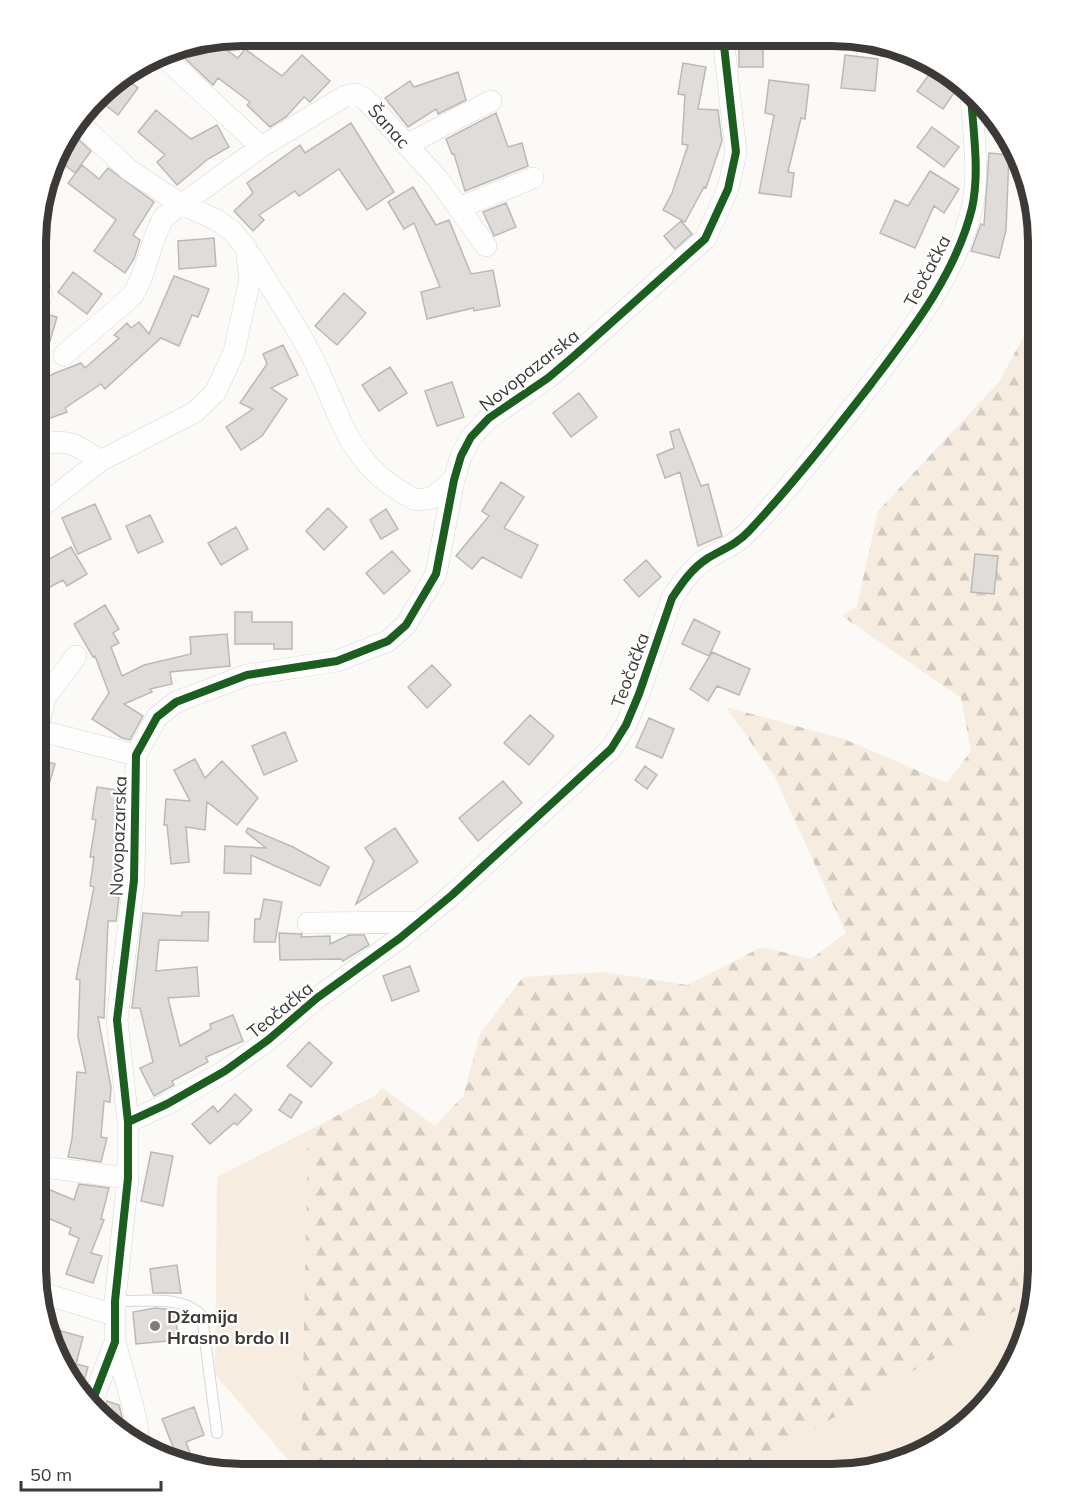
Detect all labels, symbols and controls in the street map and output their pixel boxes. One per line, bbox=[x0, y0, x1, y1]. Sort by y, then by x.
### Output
street label: Šanac bbox=[363, 99, 415, 153]
street label: Teočačka bbox=[899, 231, 955, 311]
street label: Novopazarska bbox=[475, 324, 583, 416]
street label: Teočačka bbox=[606, 629, 654, 711]
street label: Novopazarska bbox=[104, 775, 132, 897]
street label: Teočačka bbox=[242, 976, 318, 1044]
place label: Džamija Hrasno brdo II bbox=[167, 1305, 290, 1349]
marker: Džamija Hrasno brdo II bbox=[148, 1319, 162, 1333]
scale bar bbox=[21, 1454, 160, 1492]
text: 50 m bbox=[30, 1463, 72, 1486]

